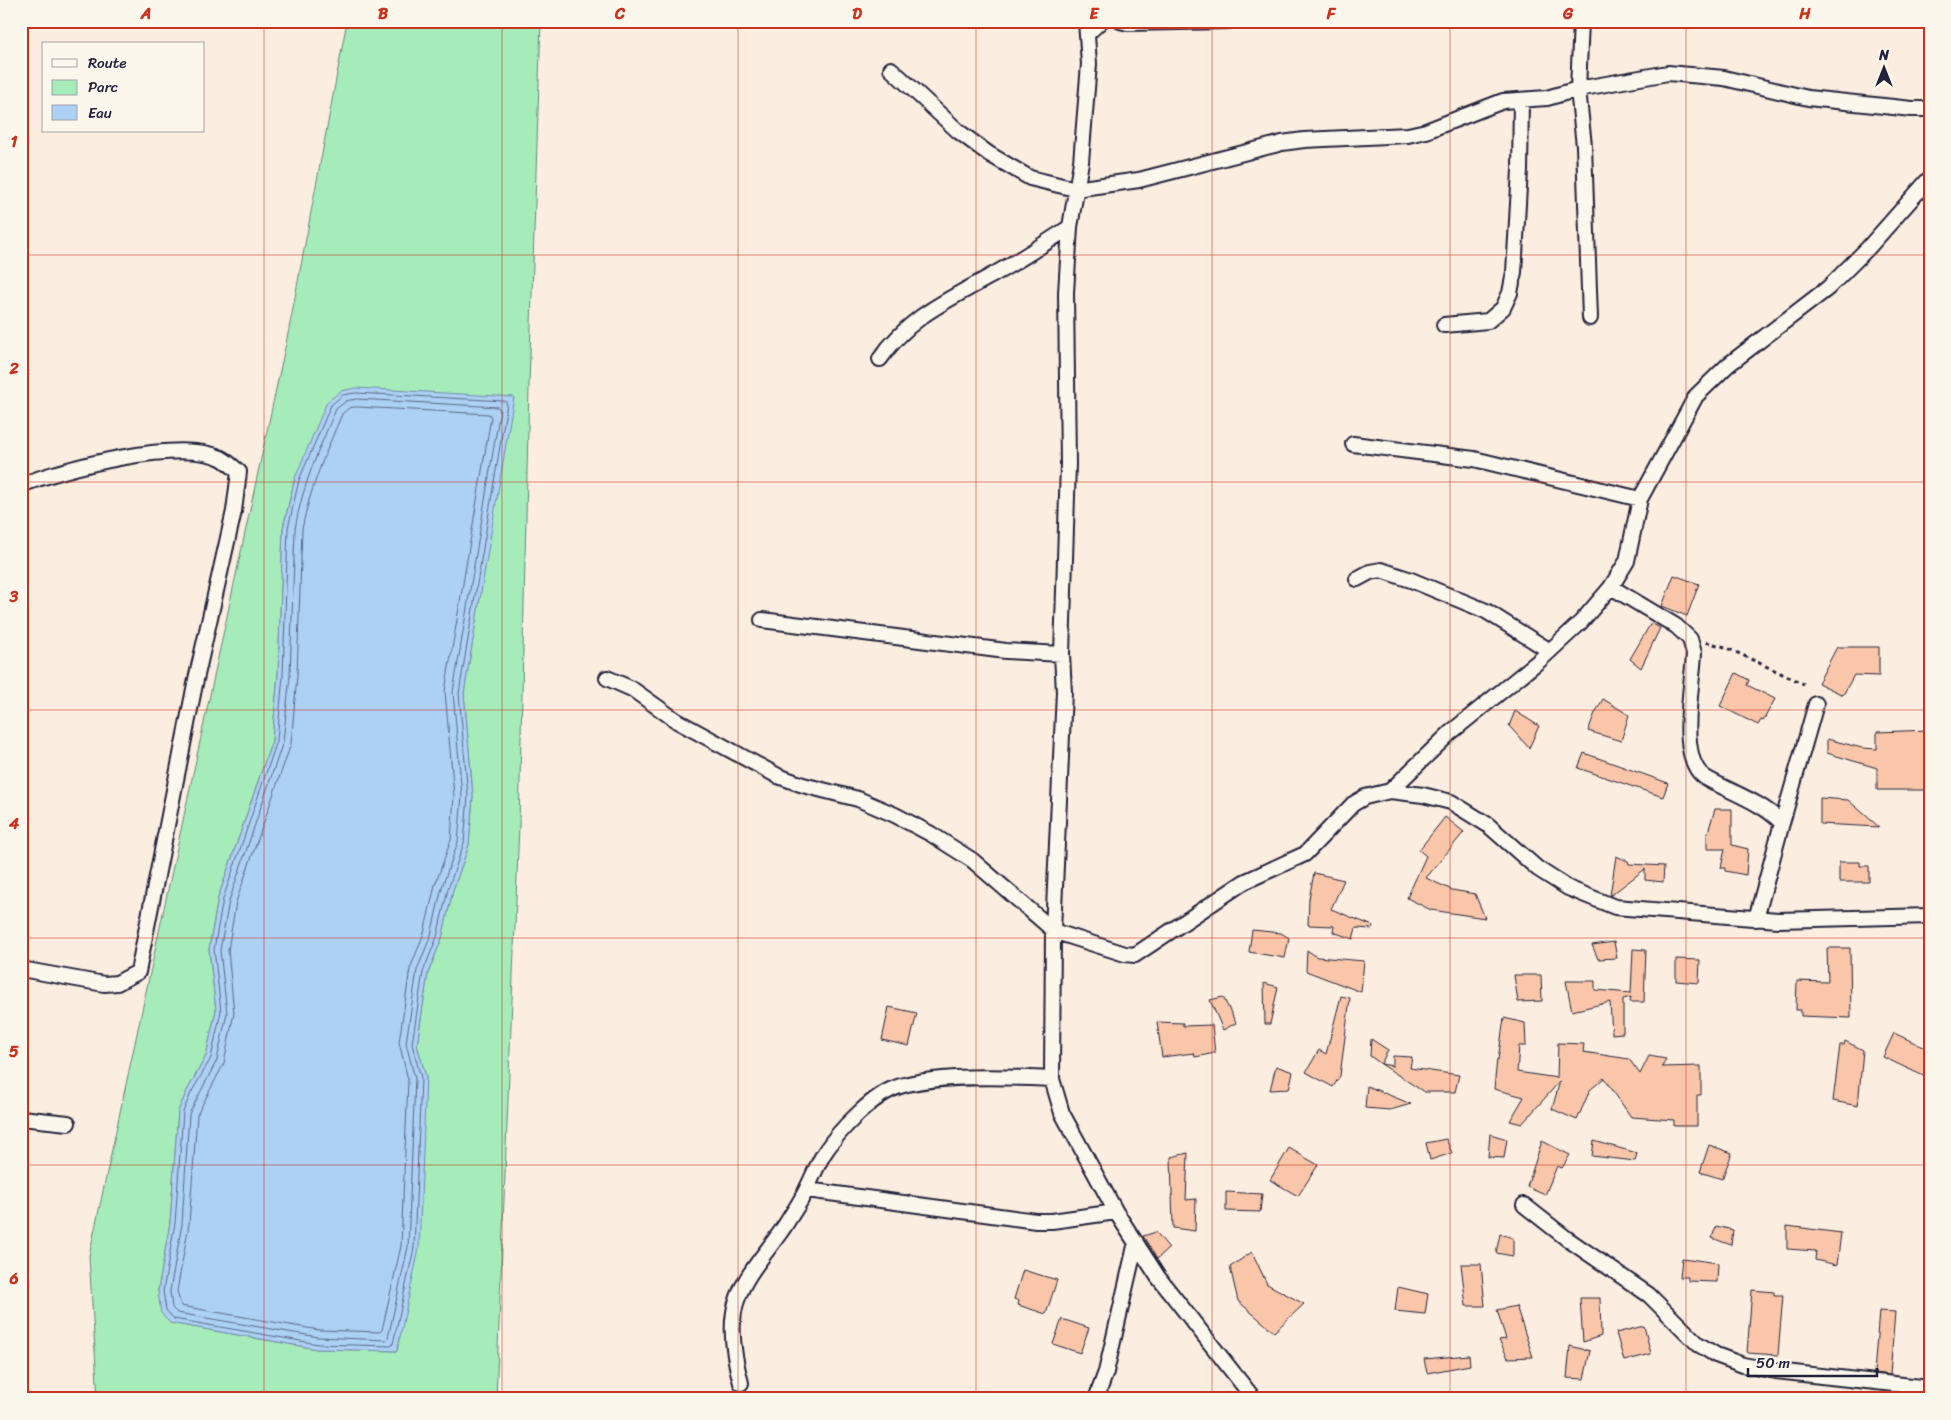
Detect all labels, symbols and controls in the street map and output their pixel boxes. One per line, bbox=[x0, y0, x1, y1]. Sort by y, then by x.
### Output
text: A bbox=[140, 0, 151, 28]
text: B bbox=[378, 0, 389, 28]
text: C bbox=[614, 0, 626, 28]
text: D bbox=[852, 0, 862, 28]
text: E bbox=[1090, 0, 1100, 28]
text: F bbox=[1326, 0, 1337, 28]
text: G bbox=[1562, 0, 1574, 28]
text: H bbox=[1798, 0, 1811, 28]
legend bbox=[42, 42, 205, 132]
north arrow bbox=[1858, 42, 1908, 92]
text: N bbox=[1878, 43, 1889, 68]
text: Route bbox=[88, 50, 127, 76]
text: Parc bbox=[88, 74, 118, 100]
text: Eau bbox=[88, 100, 112, 126]
text: 1 bbox=[11, 127, 18, 156]
text: 2 bbox=[8, 354, 19, 383]
text: 3 bbox=[9, 582, 19, 611]
text: 4 bbox=[8, 809, 19, 838]
text: 5 bbox=[9, 1037, 19, 1066]
text: 6 bbox=[8, 1264, 19, 1293]
scale bar bbox=[1748, 1345, 1877, 1377]
text: 50 m bbox=[1756, 1350, 1791, 1376]

